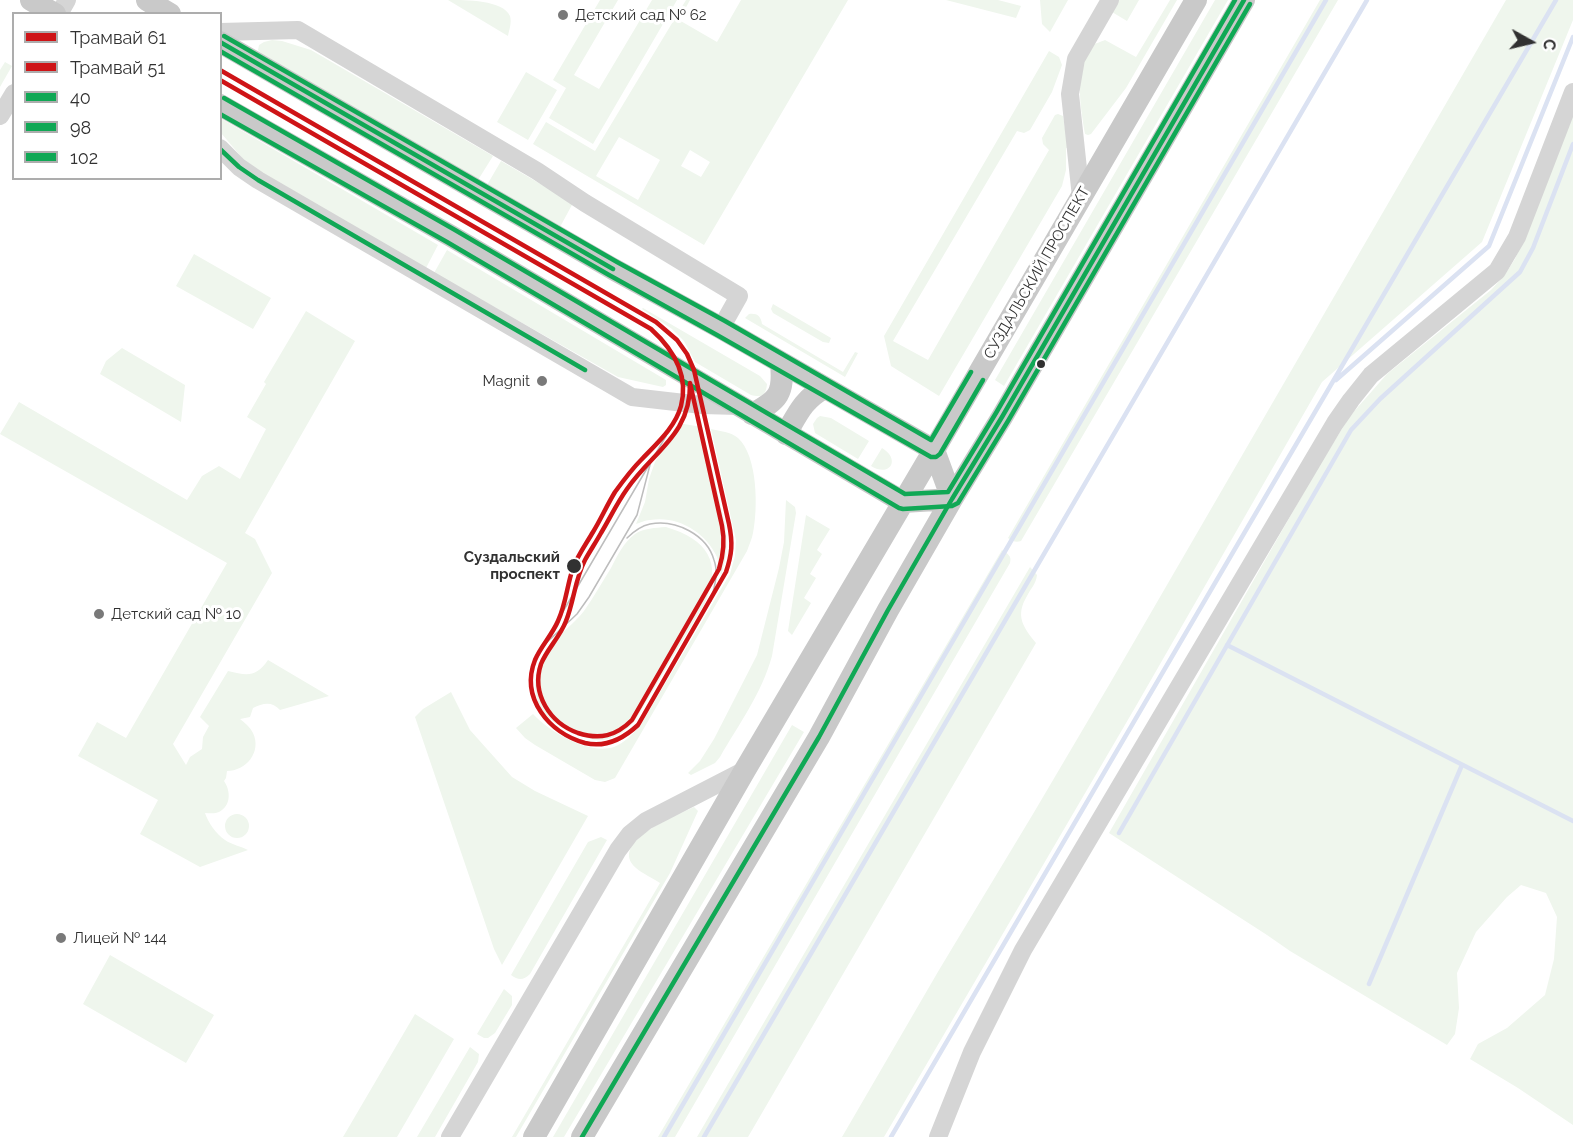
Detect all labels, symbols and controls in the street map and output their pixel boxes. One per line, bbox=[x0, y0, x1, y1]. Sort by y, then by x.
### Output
place label: Детский сад № 62 bbox=[575, 6, 707, 24]
marker: Детский сад № 62 bbox=[556, 8, 570, 22]
legend bbox=[12, 12, 222, 180]
north arrow bbox=[1501, 12, 1561, 72]
text: Трамвай 61 bbox=[70, 27, 166, 48]
text: С bbox=[1539, 38, 1559, 51]
text: Трамвай 51 bbox=[70, 57, 165, 78]
text: 40 bbox=[70, 87, 91, 108]
text: 98 bbox=[70, 117, 91, 138]
text: 102 bbox=[70, 147, 98, 168]
street label: СУЗДАЛЬСКИЙ ПРОСПЕКТ bbox=[980, 184, 1094, 362]
unlabelled marker bbox=[1035, 358, 1047, 370]
place label: Magnit bbox=[482, 372, 530, 390]
marker: Magnit bbox=[535, 374, 549, 388]
place label: Суздальский проспект bbox=[464, 548, 560, 583]
marker: Суздальский проспект bbox=[565, 557, 583, 575]
place label: Детский сад № 10 bbox=[111, 605, 241, 623]
marker: Детский сад № 10 bbox=[92, 607, 106, 621]
place label: Лицей № 144 bbox=[73, 929, 167, 947]
marker: Лицей № 144 bbox=[54, 931, 68, 945]

